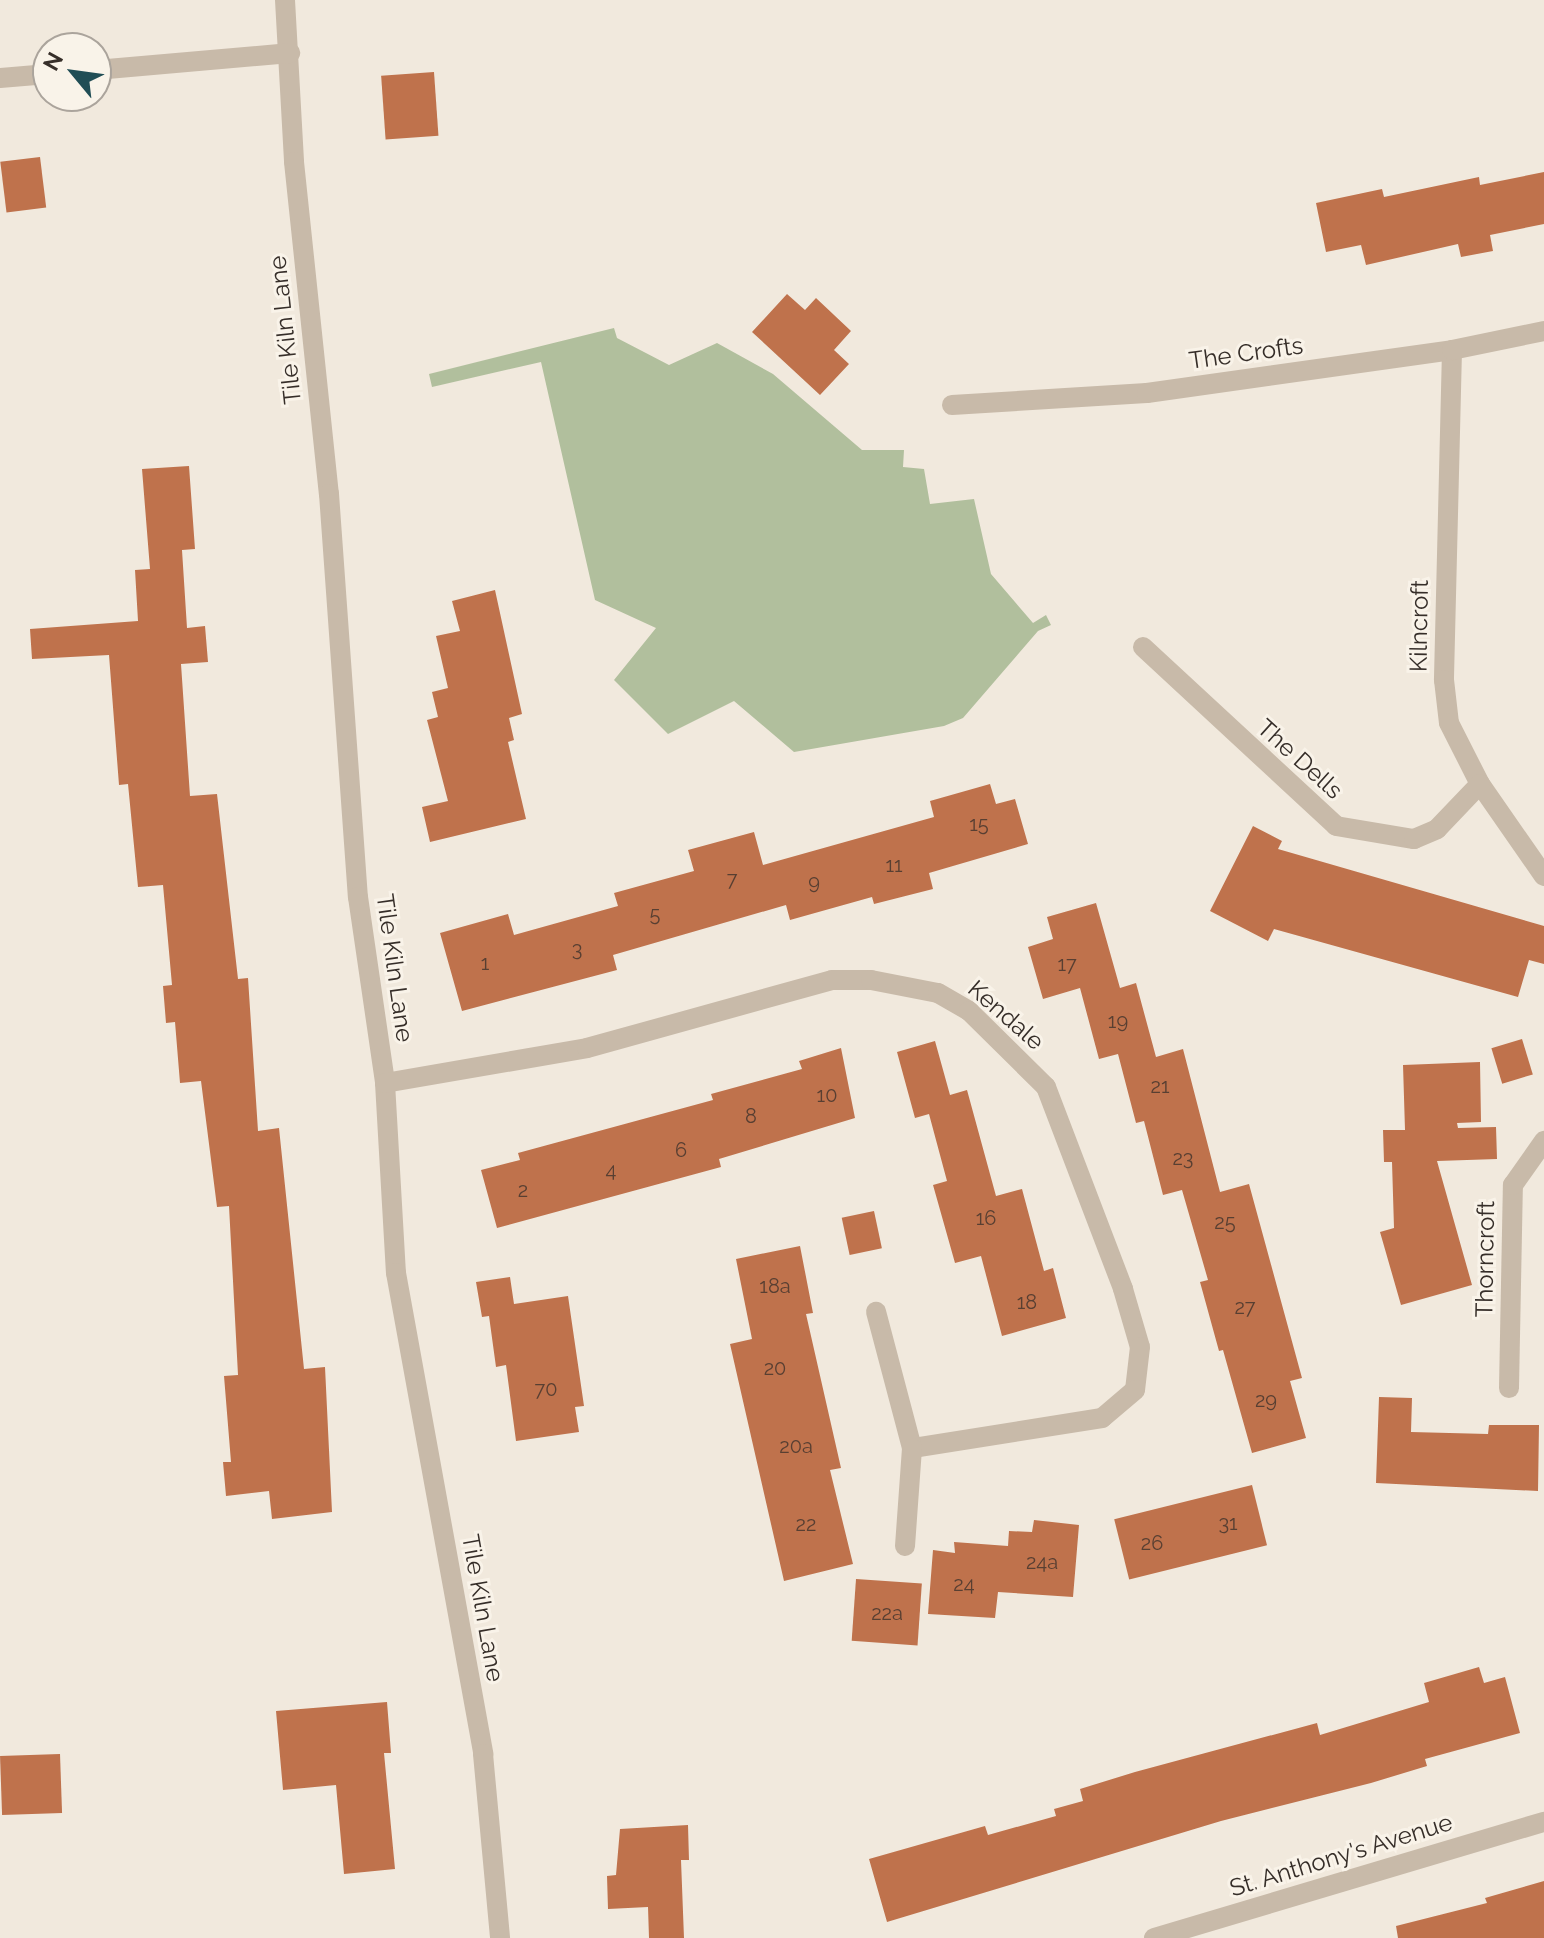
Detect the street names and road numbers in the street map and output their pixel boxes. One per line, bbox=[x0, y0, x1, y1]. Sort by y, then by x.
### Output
street label: Tile Kiln Lane bbox=[263, 254, 307, 406]
street label: The Crofts bbox=[1187, 331, 1305, 375]
street label: Kilncroft bbox=[1404, 580, 1434, 672]
street label: The Dells bbox=[1251, 713, 1349, 805]
street label: Tile Kiln Lane bbox=[370, 892, 420, 1044]
street label: Kendale bbox=[962, 974, 1050, 1056]
street label: Thorncroft bbox=[1470, 1200, 1500, 1318]
street label: Tile Kiln Lane bbox=[456, 1532, 510, 1684]
street label: St. Anthony's Avenue bbox=[1226, 1807, 1456, 1903]

